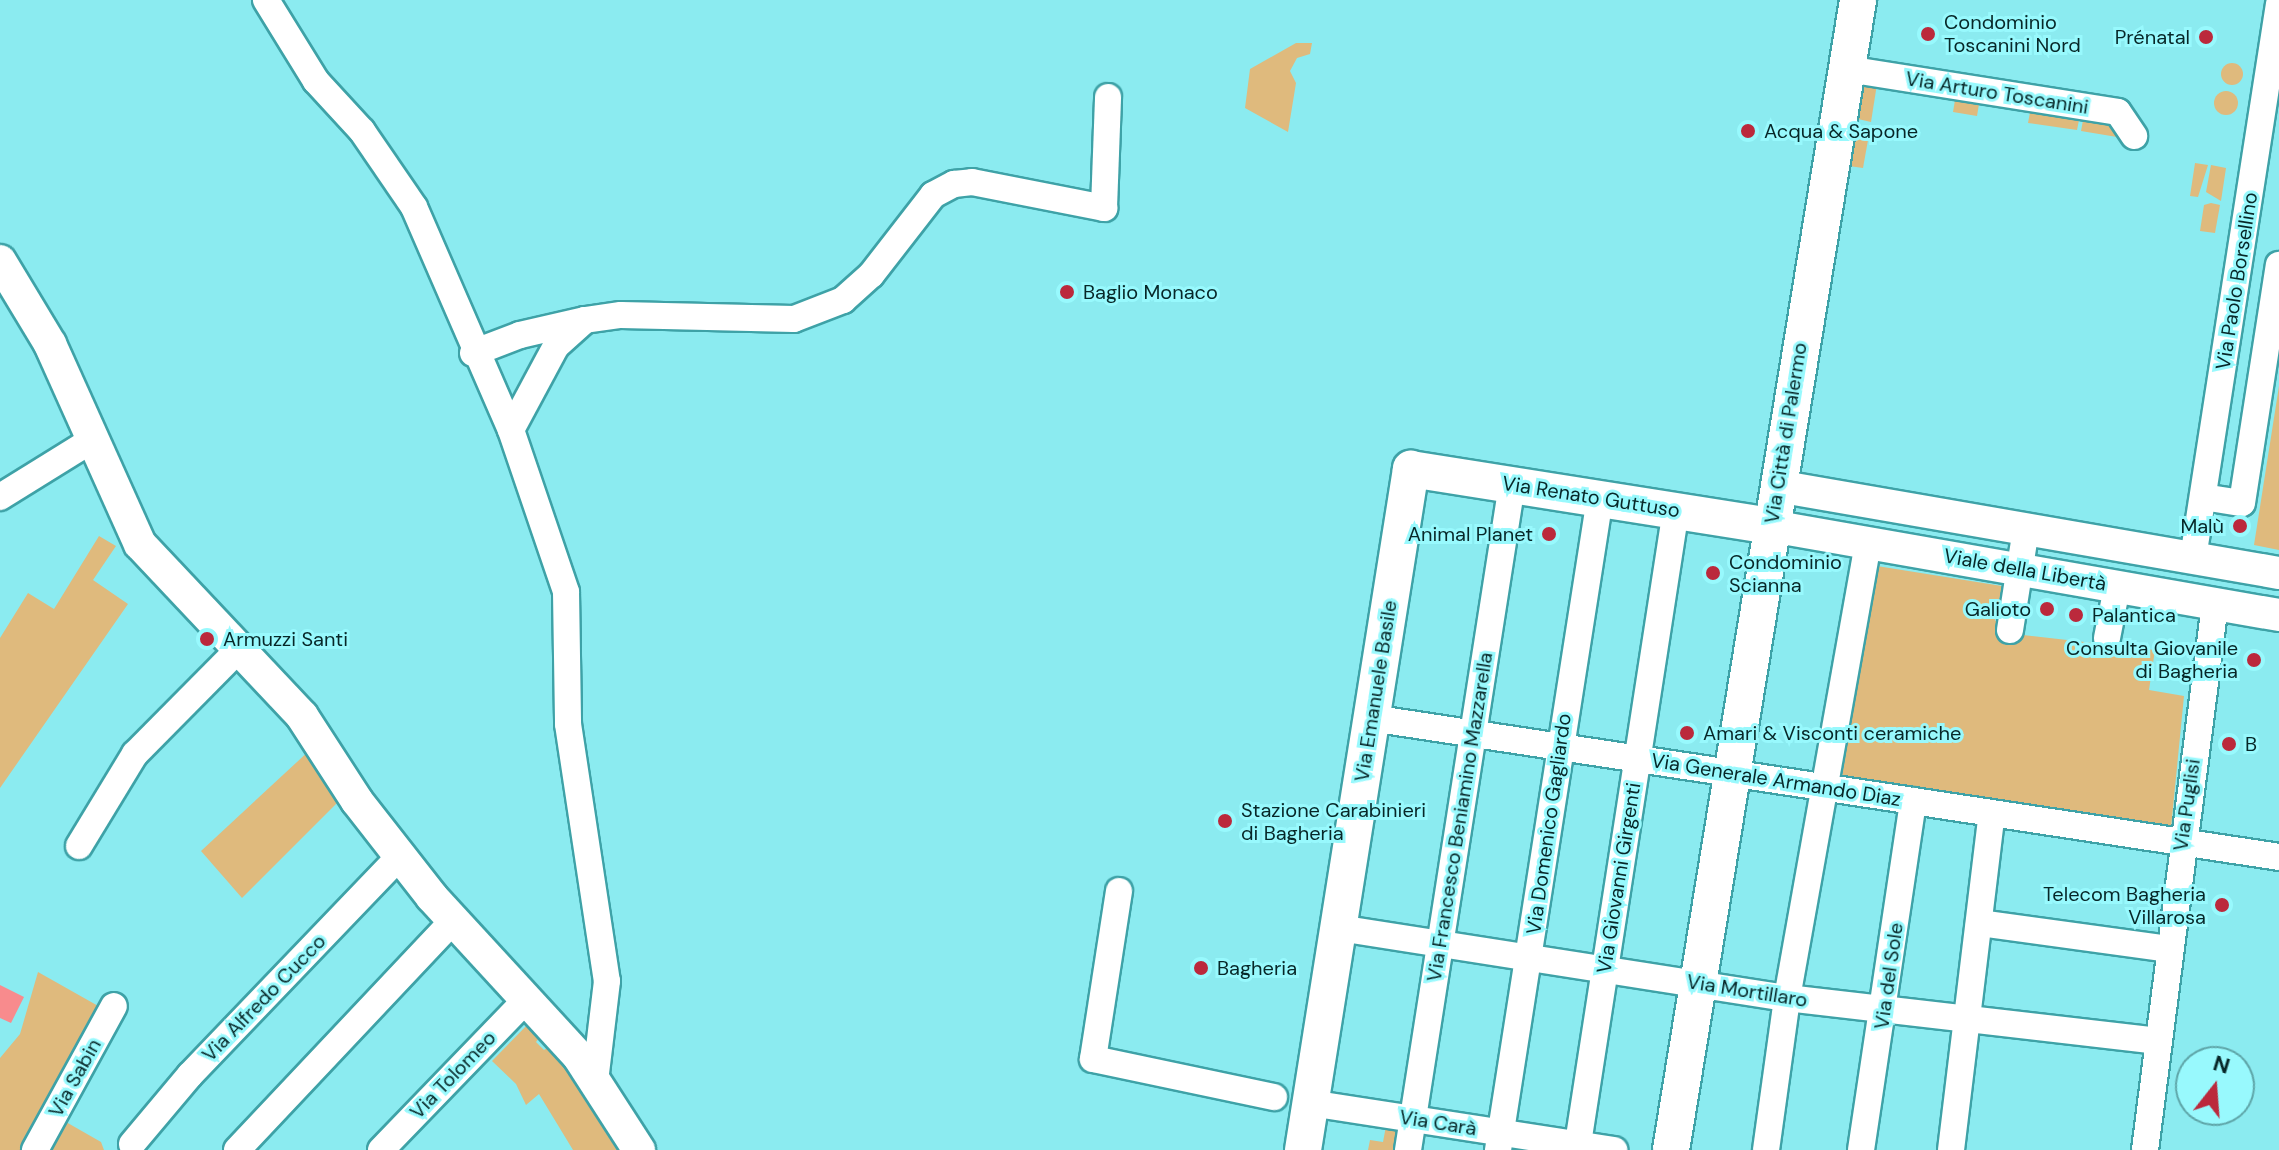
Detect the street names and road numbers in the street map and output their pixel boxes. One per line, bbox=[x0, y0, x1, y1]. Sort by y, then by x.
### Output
street label: Via Arturo Toscanini bbox=[1904, 67, 2090, 119]
street label: Via Paolo Borsellino bbox=[2211, 190, 2263, 372]
street label: Via Città di Palermo bbox=[1760, 341, 1812, 525]
street label: Via Renato Guttuso bbox=[1500, 471, 1682, 523]
street label: Viale della Libertà bbox=[1942, 544, 2108, 596]
street label: Via Emanuele Basile bbox=[1350, 599, 1402, 783]
street label: Via Francesco Beniamino Mazzarella bbox=[1422, 651, 1498, 983]
street label: Via Domenico Gagliardo bbox=[1522, 712, 1576, 936]
street label: Via Generale Armando Diaz bbox=[1650, 748, 1902, 812]
street label: Via Puglisi bbox=[2169, 757, 2205, 853]
street label: Via Giovanni Girgenti bbox=[1592, 781, 1646, 975]
street label: Via del Sole bbox=[1870, 921, 1908, 1031]
street label: Via Alfredo Cucco bbox=[197, 929, 331, 1067]
street label: Via Mortillaro bbox=[1685, 970, 1809, 1012]
street label: Via Tolomeo bbox=[405, 1026, 501, 1124]
street label: Via Sabin bbox=[44, 1035, 106, 1121]
street label: Via Carà bbox=[1398, 1105, 1478, 1141]

